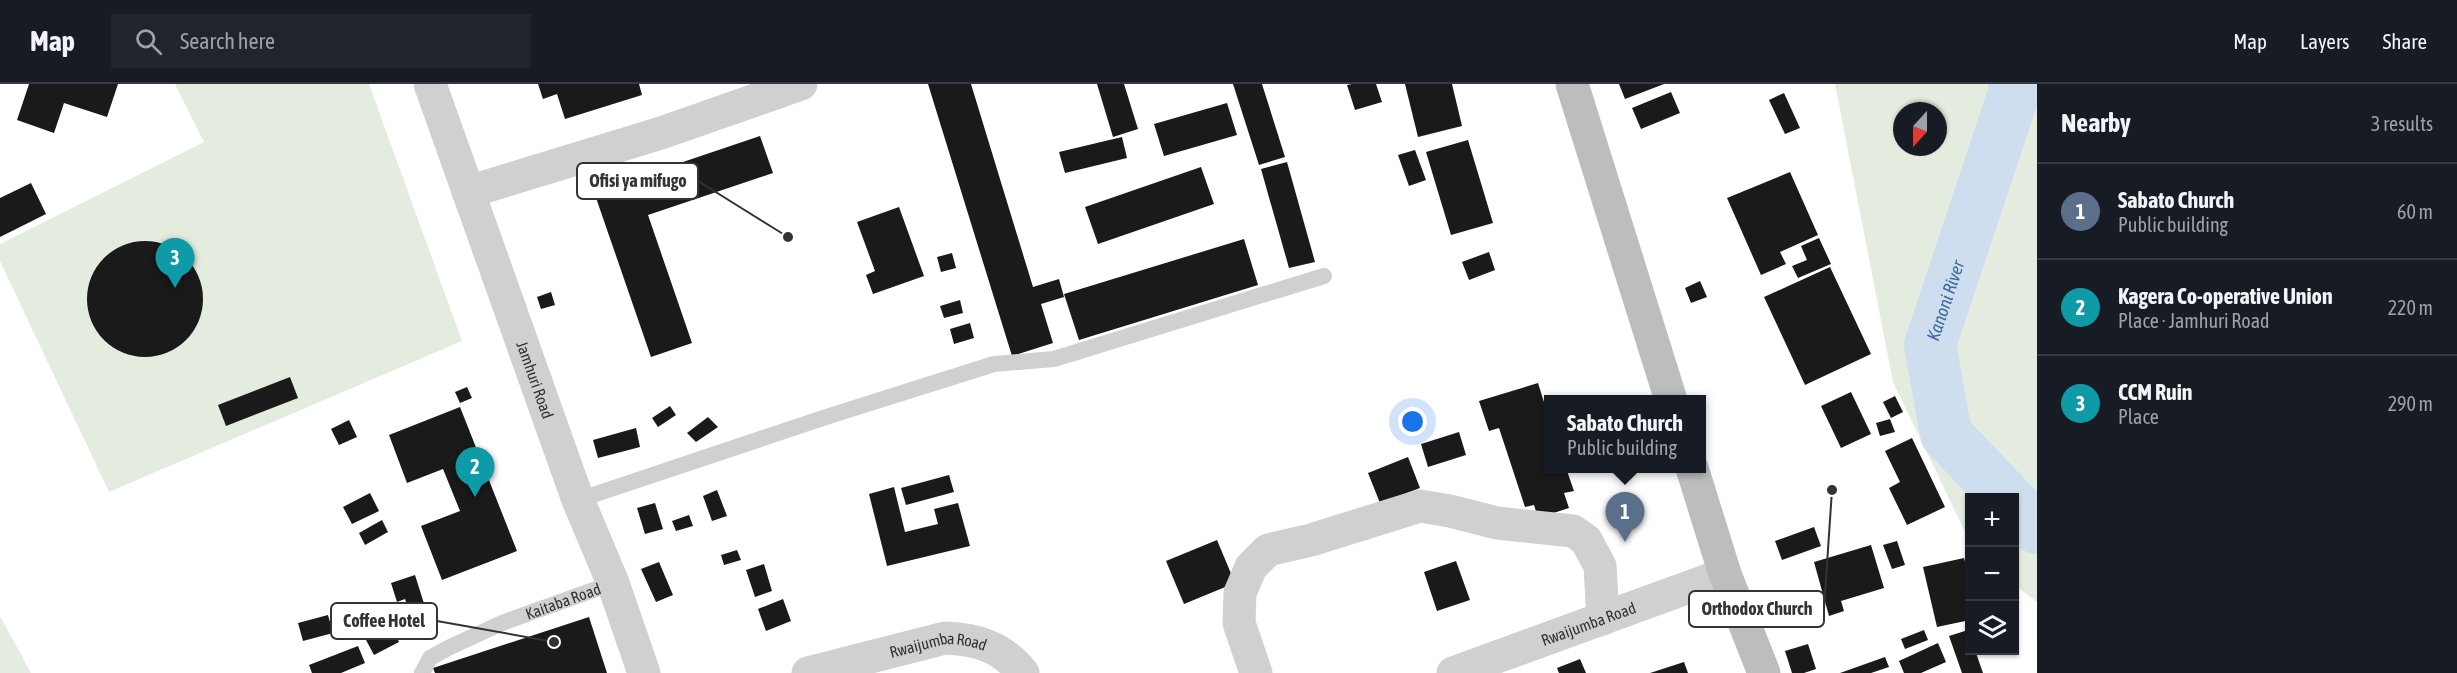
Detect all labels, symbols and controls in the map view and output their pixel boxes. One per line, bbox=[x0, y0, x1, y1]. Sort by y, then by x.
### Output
search box bbox=[111, 14, 531, 68]
text: Map bbox=[30, 25, 75, 57]
icon: search bbox=[132, 25, 165, 58]
text: Search here bbox=[180, 28, 275, 54]
text: Map bbox=[2233, 29, 2267, 53]
text: Layers bbox=[2300, 29, 2350, 53]
text: Share bbox=[2383, 29, 2427, 53]
north arrow bbox=[1893, 102, 1947, 156]
text: Nearby bbox=[2061, 108, 2131, 138]
text: 3 results bbox=[2371, 112, 2433, 135]
callout: Ofisi ya mifugo bbox=[577, 163, 698, 199]
text: Ofisi ya mifugo bbox=[589, 170, 687, 191]
text: Sabato Church bbox=[2118, 187, 2234, 213]
text: 1 bbox=[2076, 200, 2085, 223]
text: 60 m bbox=[2397, 200, 2433, 223]
text: Public building bbox=[2118, 213, 2228, 236]
pin: 3 bbox=[156, 238, 195, 288]
water label: Kanoni River bbox=[1922, 257, 1968, 343]
text: Kagera Co-operative Union bbox=[2118, 283, 2333, 309]
text: 2 bbox=[2076, 296, 2085, 319]
text: 220 m bbox=[2388, 296, 2433, 319]
text: Place · Jamhuri Road bbox=[2118, 309, 2270, 332]
street label: Jamhuri Road bbox=[513, 339, 557, 421]
text: CCM Ruin bbox=[2118, 379, 2192, 405]
text: 3 bbox=[2076, 392, 2085, 415]
text: 290 m bbox=[2388, 392, 2433, 415]
popup bbox=[1544, 395, 1706, 473]
text: Place bbox=[2118, 405, 2159, 428]
your location bbox=[1398, 407, 1427, 436]
text: Sabato Church bbox=[1567, 410, 1683, 436]
text: Public building bbox=[1567, 436, 1677, 459]
pin: 2 bbox=[456, 448, 494, 497]
pin: 1 bbox=[1606, 492, 1644, 542]
map controls bbox=[1965, 493, 2019, 655]
button: + bbox=[1965, 493, 2019, 547]
button: − bbox=[1965, 547, 2019, 601]
street label: Kaitaba Road bbox=[523, 579, 603, 623]
callout: Orthodox Church bbox=[1689, 591, 1824, 627]
street label: Rwaijumba Road bbox=[1539, 598, 1638, 649]
text: Orthodox Church bbox=[1702, 598, 1813, 619]
button: layers bbox=[1965, 601, 2019, 655]
callout: Coffee Hotel bbox=[331, 603, 437, 639]
text: Coffee Hotel bbox=[343, 610, 425, 631]
street label: Rwaijumba Road bbox=[887, 629, 989, 661]

